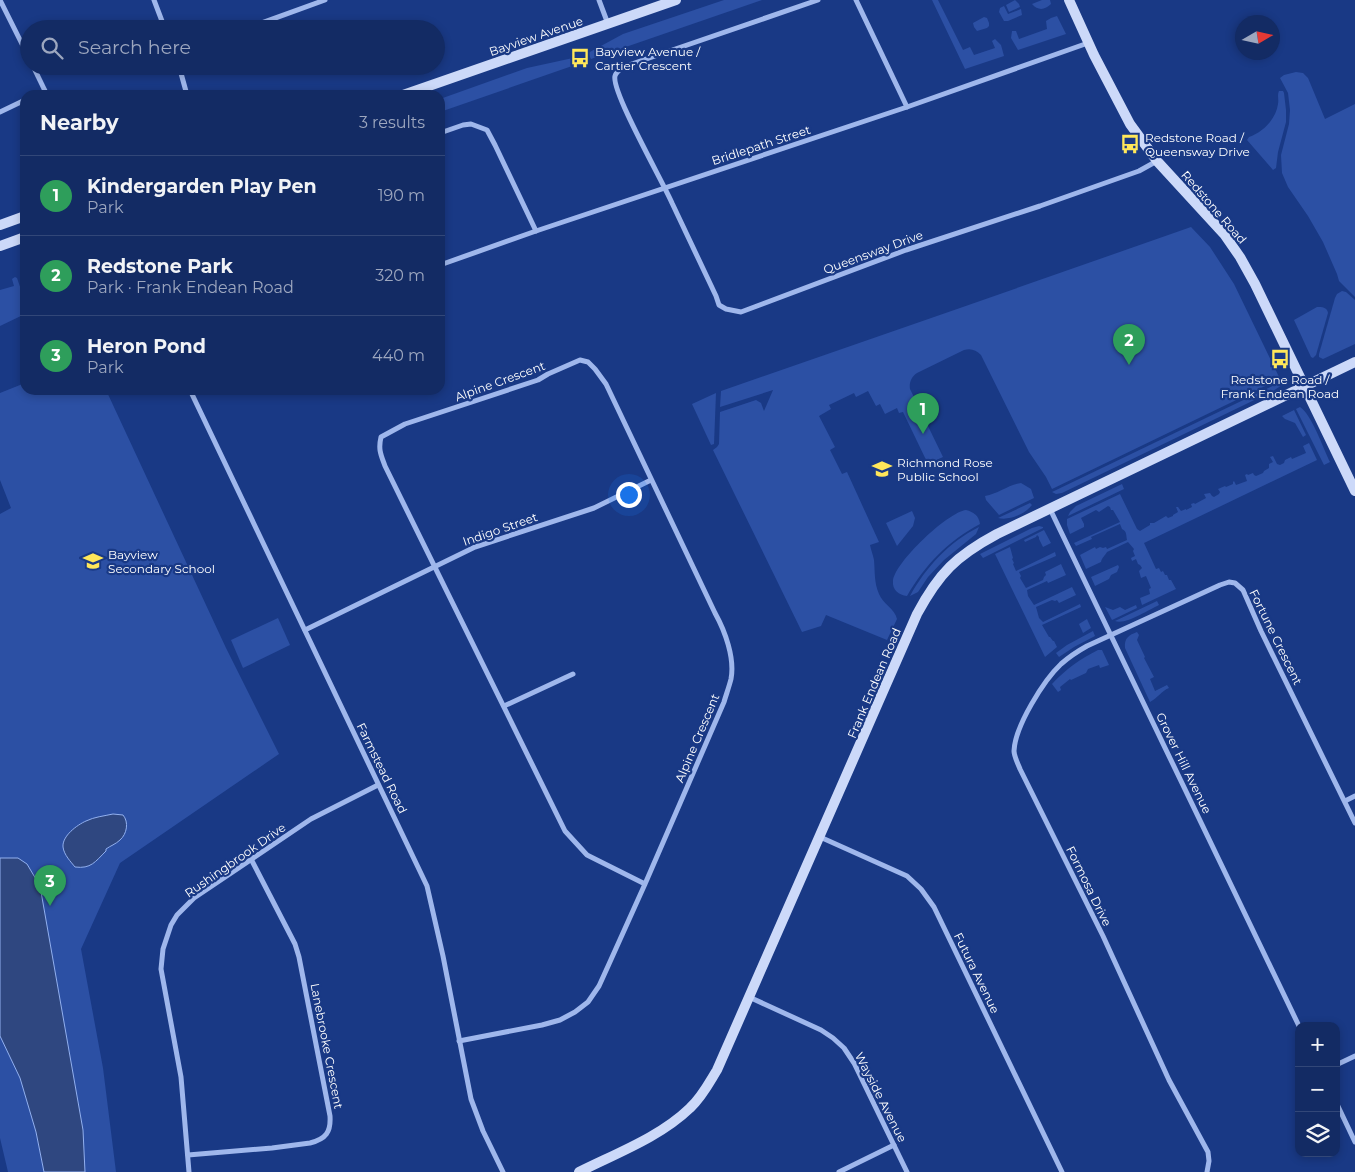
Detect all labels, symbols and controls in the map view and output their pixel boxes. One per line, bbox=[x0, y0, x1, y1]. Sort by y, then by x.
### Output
street label: Bayview Avenue bbox=[487, 13, 585, 59]
north arrow bbox=[1235, 15, 1280, 60]
search box bbox=[20, 20, 445, 75]
icon: search bbox=[38, 34, 66, 62]
text: Search here bbox=[78, 36, 191, 59]
place label: Bayview Avenue / Cartier Crescent bbox=[595, 44, 701, 73]
bus stop icon: Bayview Avenue / Cartier Crescent bbox=[569, 47, 591, 69]
text: Nearby bbox=[40, 110, 119, 135]
text: 3 results bbox=[359, 113, 425, 132]
street label: Bridlepath Street bbox=[710, 122, 813, 168]
place label: Redstone Road / Queensway Drive bbox=[1145, 130, 1250, 159]
bus stop icon: Redstone Road / Queensway Drive bbox=[1119, 133, 1141, 155]
street label: Redstone Road bbox=[1178, 167, 1250, 247]
text: Kindergarden Play Pen bbox=[87, 175, 317, 198]
text: 1 bbox=[53, 186, 59, 205]
text: 190 m bbox=[378, 186, 425, 205]
text: Park bbox=[87, 198, 124, 217]
street label: Queensway Drive bbox=[821, 227, 925, 277]
text: Redstone Park bbox=[87, 255, 233, 278]
text: 2 bbox=[51, 266, 61, 285]
text: 320 m bbox=[375, 266, 425, 285]
text: Park · Frank Endean Road bbox=[87, 278, 294, 297]
pin: 2 bbox=[1113, 324, 1145, 365]
text: Heron Pond bbox=[87, 335, 206, 358]
text: 3 bbox=[51, 346, 61, 365]
text: 440 m bbox=[372, 346, 425, 365]
bus stop icon: Redstone Road / Frank Endean Road bbox=[1269, 348, 1291, 370]
text: Park bbox=[87, 358, 124, 377]
street label: Alpine Crescent bbox=[453, 358, 547, 404]
place label: Redstone Road / Frank Endean Road bbox=[1221, 372, 1339, 401]
pin: 1 bbox=[907, 393, 939, 434]
place label: Richmond Rose Public School bbox=[897, 455, 993, 484]
school or university icon: Richmond Rose Public School bbox=[871, 458, 893, 480]
your location bbox=[616, 482, 642, 508]
street label: Indigo Street bbox=[461, 509, 540, 549]
place label: Bayview Secondary School bbox=[108, 547, 215, 576]
school or university icon: Bayview Secondary School bbox=[82, 550, 104, 572]
street label: Fortune Crescent bbox=[1246, 587, 1306, 687]
street label: Frank Endean Road bbox=[844, 626, 904, 740]
street label: Alpine Crescent bbox=[672, 691, 722, 785]
street label: Grover Hill Avenue bbox=[1153, 710, 1215, 816]
street label: Farmstead Road bbox=[354, 720, 410, 816]
street label: Rushingbrook Drive bbox=[182, 819, 288, 901]
street label: Formosa Drive bbox=[1063, 843, 1115, 929]
pin: 3 bbox=[34, 865, 66, 906]
street label: Futura Avenue bbox=[951, 930, 1003, 1016]
street label: Lanebrooke Crescent bbox=[307, 982, 347, 1110]
map controls bbox=[1295, 1022, 1340, 1157]
button: + bbox=[1295, 1022, 1340, 1067]
street label: Wayside Avenue bbox=[852, 1050, 910, 1144]
button: − bbox=[1295, 1067, 1340, 1112]
button: layers bbox=[1295, 1112, 1340, 1157]

